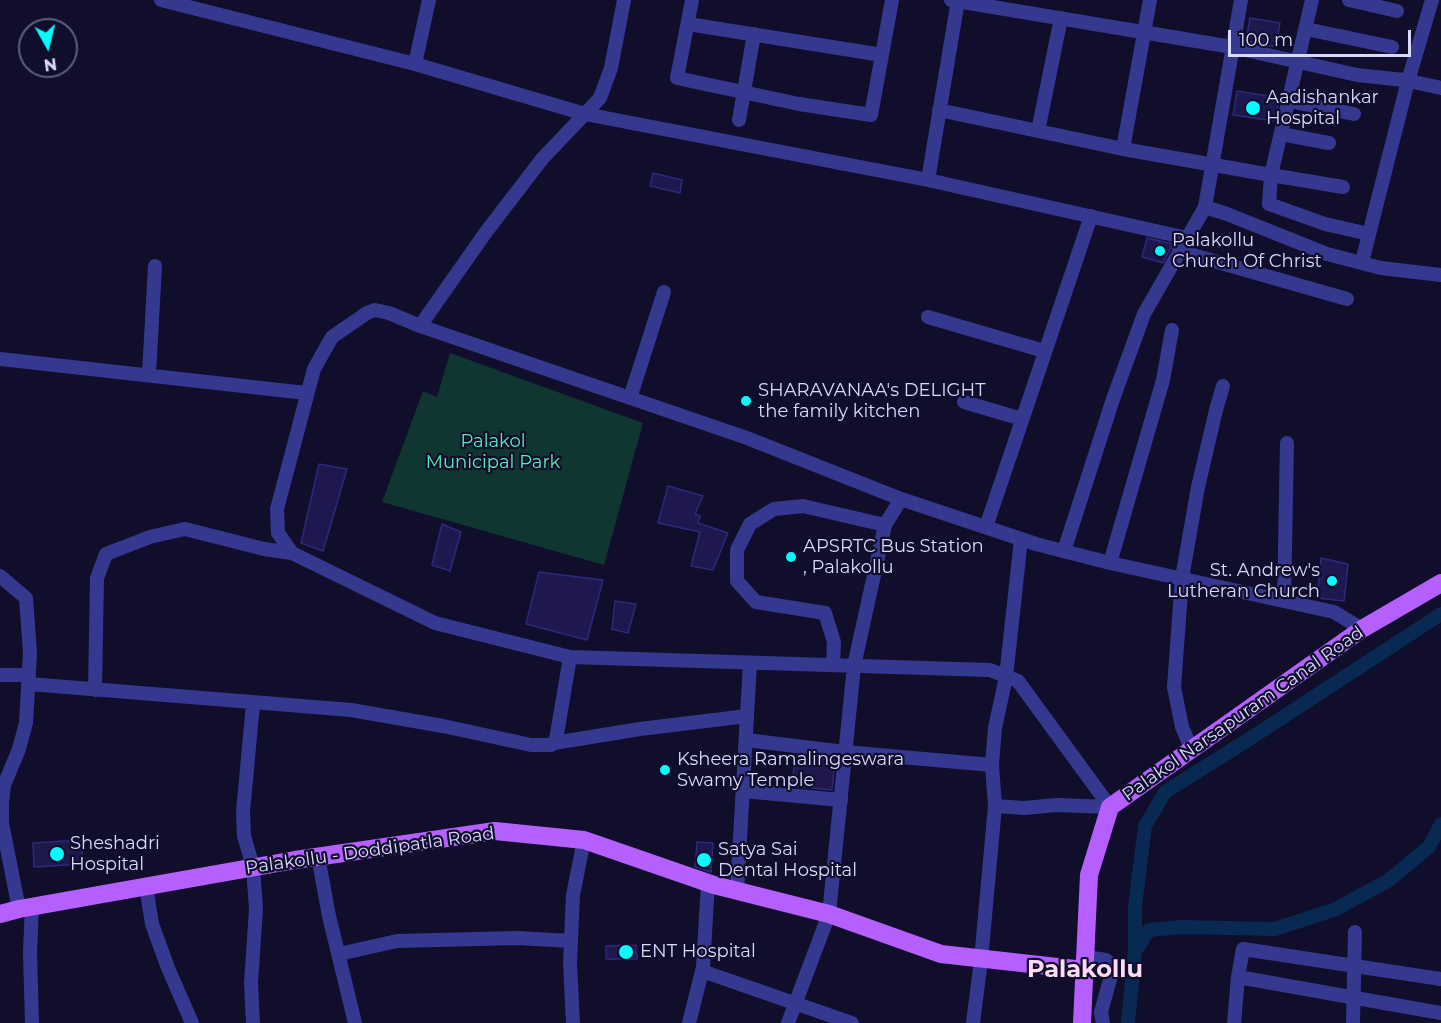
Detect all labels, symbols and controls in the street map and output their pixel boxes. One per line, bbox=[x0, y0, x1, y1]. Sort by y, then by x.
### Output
north arrow bbox=[18, 18, 78, 78]
scale bar bbox=[1231, 18, 1414, 56]
text: 100 m bbox=[1239, 29, 1293, 51]
text: N bbox=[43, 54, 58, 75]
place label: Aadishankar Hospital bbox=[1266, 87, 1379, 130]
marker: Aadishankar Hospital bbox=[1244, 99, 1262, 117]
place label: Palakollu Church Of Christ bbox=[1172, 230, 1322, 272]
marker: Palakollu Church Of Christ bbox=[1153, 244, 1167, 258]
place label: SHARAVANAA's DELIGHT the family kitchen bbox=[758, 380, 985, 422]
marker: SHARAVANAA's DELIGHT the family kitchen bbox=[739, 394, 753, 408]
park label: Palakol Municipal Park bbox=[426, 431, 560, 474]
place label: APSRTC Bus Station , Palakollu bbox=[803, 536, 984, 578]
marker: APSRTC Bus Station , Palakollu bbox=[784, 550, 798, 564]
place label: St. Andrew's Lutheran Church bbox=[1167, 560, 1320, 602]
marker: St. Andrew's Lutheran Church bbox=[1325, 574, 1339, 588]
street label: Palakol Narsapuram Canal Road bbox=[1118, 622, 1368, 806]
place label: Ksheera Ramalingeswara Swamy Temple bbox=[677, 749, 904, 792]
marker: Ksheera Ramalingeswara Swamy Temple bbox=[658, 763, 672, 777]
street label: Palakollu - Doddipatla Road bbox=[244, 823, 496, 879]
place label: Sheshadri Hospital bbox=[70, 833, 160, 876]
place label: Satya Sai Dental Hospital bbox=[718, 839, 857, 882]
marker: Sheshadri Hospital bbox=[48, 845, 66, 863]
marker: Satya Sai Dental Hospital bbox=[695, 851, 713, 869]
place label: ENT Hospital bbox=[640, 941, 756, 963]
marker: ENT Hospital bbox=[617, 943, 635, 961]
district label: Palakollu bbox=[1027, 956, 1143, 984]

